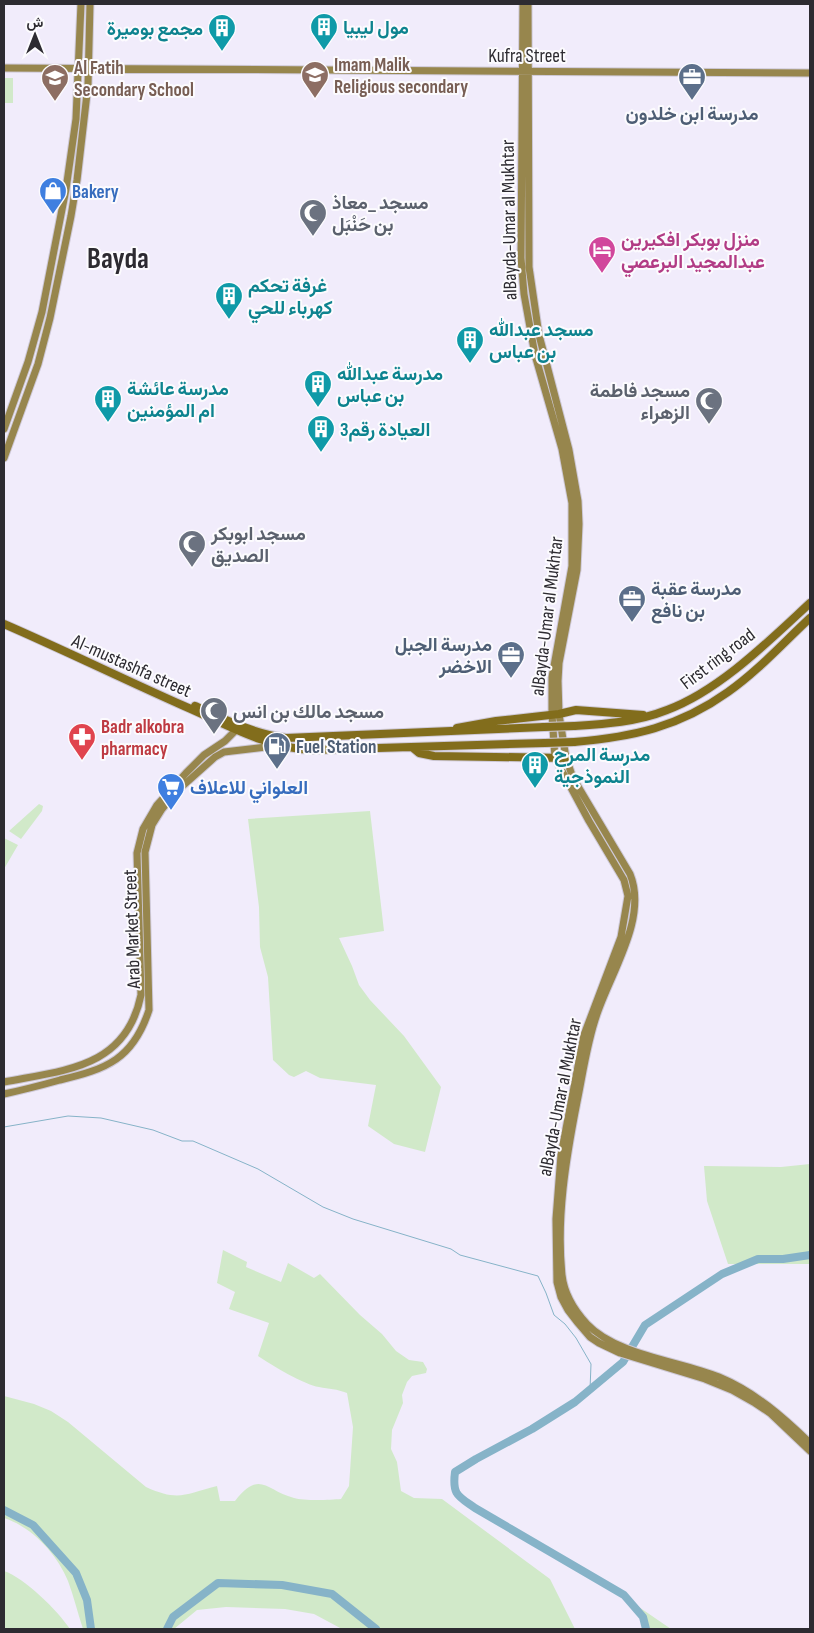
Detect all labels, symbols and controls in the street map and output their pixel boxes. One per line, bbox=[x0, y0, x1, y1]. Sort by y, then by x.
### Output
north arrow bbox=[10, 10, 60, 60]
building icon: مول ليبيا bbox=[309, 12, 339, 51]
building icon: مجمع بوميرة bbox=[207, 13, 237, 52]
text: ش bbox=[27, 14, 44, 31]
place label: مول ليبيا bbox=[343, 17, 409, 40]
place label: مجمع بوميرة bbox=[107, 18, 203, 42]
street label: Kufra Street bbox=[488, 45, 566, 68]
place label: Imam Malik Religious secondary bbox=[334, 54, 468, 99]
place label: Al Fatih Secondary School bbox=[73, 57, 194, 102]
school or university icon: Imam Malik Religious secondary bbox=[300, 60, 330, 99]
office icon: مدرسة ابن خلدون bbox=[677, 62, 707, 101]
school or university icon: Al Fatih Secondary School bbox=[40, 63, 70, 102]
place label: مدرسة ابن خلدون bbox=[625, 103, 759, 126]
street label: alBayda-Umar al Mukhtar bbox=[497, 139, 522, 300]
shop icon: Bakery bbox=[38, 176, 68, 215]
place label: Bakery bbox=[72, 181, 119, 204]
place label: مسجد _معاذ بن حَنْبَل bbox=[332, 192, 429, 237]
mosque icon: مسجد _معاذ بن حَنْبَل bbox=[298, 198, 328, 237]
place label: منزل بوبكر افكيرين عبدالمجيد البرعصي bbox=[621, 229, 765, 278]
hotel icon: منزل بوبكر افكيرين عبدالمجيد البرعصي bbox=[587, 235, 617, 274]
district label: Bayda bbox=[87, 242, 149, 277]
place label: غرفة تحكم كهرباء للحي bbox=[248, 275, 333, 324]
building icon: غرفة تحكم كهرباء للحي bbox=[214, 281, 244, 320]
place label: مسجد عبدالله بن عباس bbox=[489, 318, 593, 364]
building icon: مسجد عبدالله بن عباس bbox=[455, 325, 485, 364]
place label: مدرسة عبدالله بن عباس bbox=[337, 362, 443, 408]
building icon: مدرسة عبدالله بن عباس bbox=[303, 369, 333, 408]
place label: مدرسة عائشة ام المؤمنين bbox=[127, 378, 229, 423]
place label: مسجد فاطمة الزهراء bbox=[590, 380, 690, 425]
building icon: مدرسة عائشة ام المؤمنين bbox=[93, 384, 123, 423]
mosque icon: مسجد فاطمة الزهراء bbox=[694, 386, 724, 425]
building icon: 3العيادة رقم bbox=[306, 414, 336, 453]
place label: 3العيادة رقم bbox=[340, 419, 431, 442]
place label: مسجد ابوبكر الصديق bbox=[210, 523, 306, 568]
mosque icon: مسجد ابوبكر الصديق bbox=[177, 529, 207, 568]
street label: alBayda-Umar al Mukhtar bbox=[526, 535, 569, 697]
place label: مدرسة عقبة بن نافع bbox=[651, 578, 742, 624]
office icon: مدرسة عقبة بن نافع bbox=[617, 584, 647, 623]
street label: First ring road bbox=[676, 624, 760, 695]
street label: Al-mustashfa street bbox=[67, 629, 195, 703]
place label: مدرسة الجبل الاخضر bbox=[395, 634, 492, 679]
office icon: مدرسة الجبل الاخضر bbox=[496, 640, 526, 679]
mosque icon: مسجد مالك بن انس bbox=[199, 696, 229, 735]
place label: مسجد مالك بن انس bbox=[233, 701, 384, 724]
place label: Badr alkobra pharmacy bbox=[101, 716, 184, 761]
pharmacy icon: Badr alkobra pharmacy bbox=[67, 722, 97, 761]
fuel station icon: Fuel Station bbox=[262, 731, 292, 770]
place label: Fuel Station bbox=[296, 736, 376, 759]
place label: مدرسة المرح النموذجية bbox=[554, 744, 650, 789]
building icon: مدرسة المرح النموذجية bbox=[520, 750, 550, 789]
supermarket icon: العلواني للاعلاف bbox=[156, 772, 186, 811]
place label: العلواني للاعلاف bbox=[190, 777, 308, 804]
street label: Arab Market Street bbox=[119, 869, 146, 990]
street label: alBayda-Umar al Mukhtar bbox=[534, 1016, 587, 1178]

